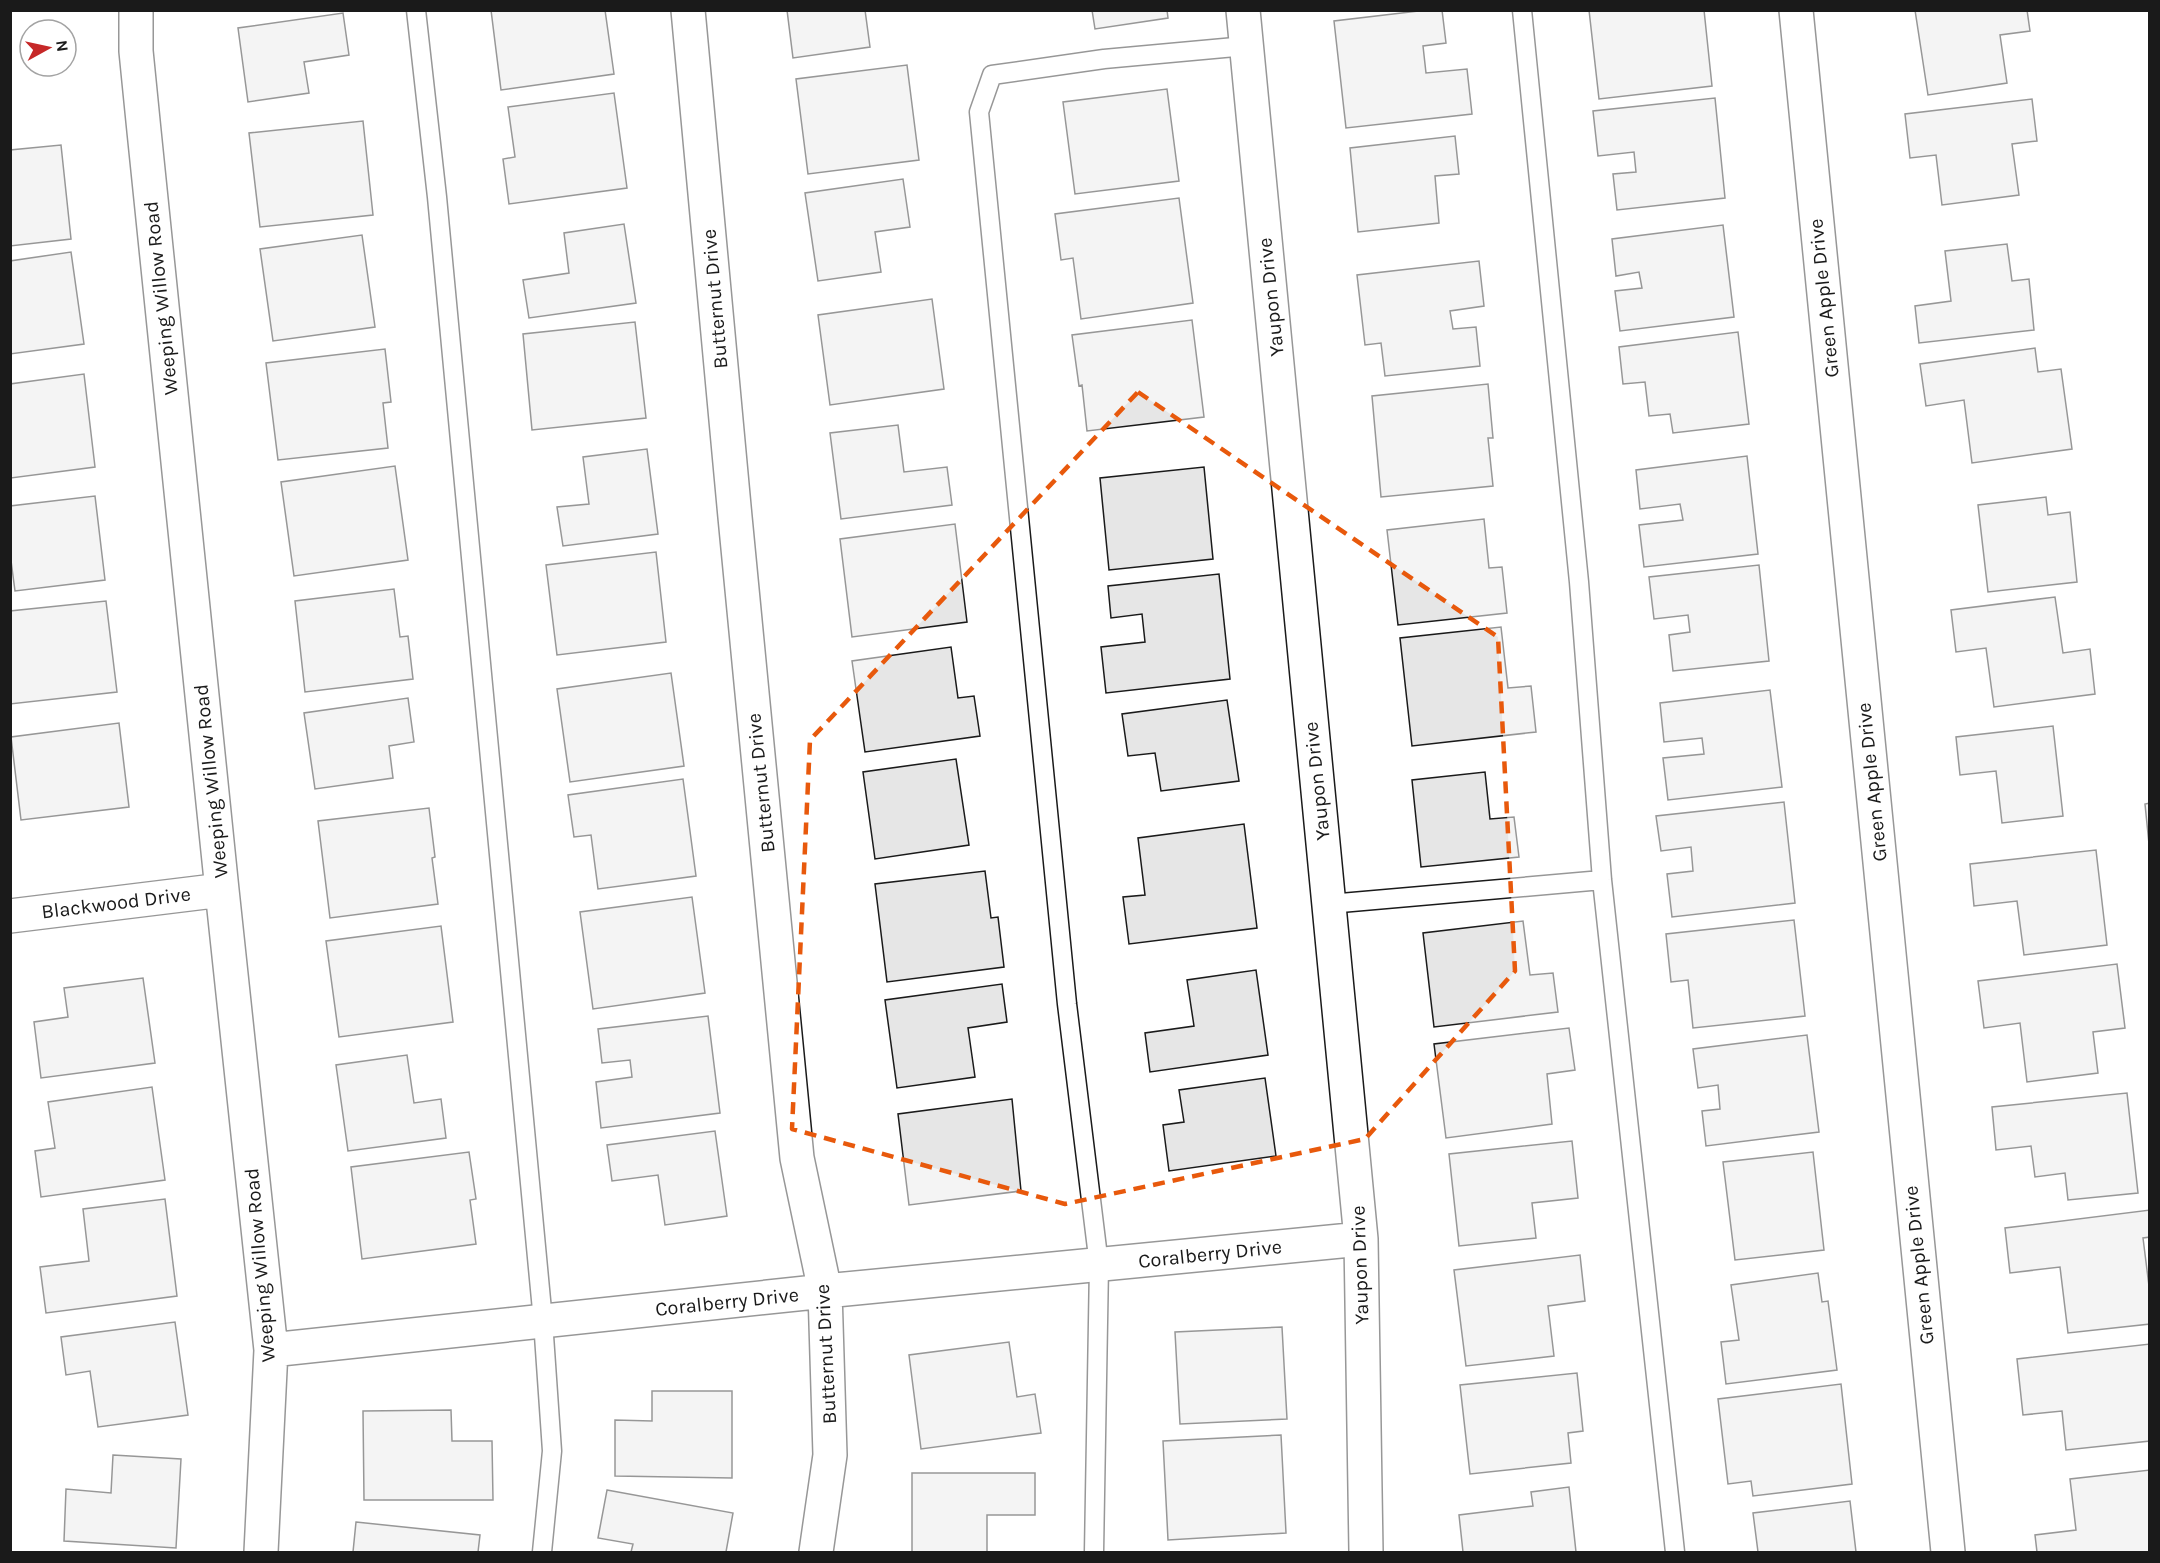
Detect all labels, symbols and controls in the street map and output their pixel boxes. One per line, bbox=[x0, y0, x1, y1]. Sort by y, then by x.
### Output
north arrow bbox=[18, 18, 78, 78]
text: N bbox=[52, 39, 73, 53]
street label: Weeping Willow Road bbox=[139, 200, 183, 396]
street label: Green Apple Drive bbox=[1804, 217, 1844, 379]
street label: Butternut Drive bbox=[697, 228, 733, 370]
street label: Yaupon Drive bbox=[1253, 237, 1289, 357]
street label: Weeping Willow Road bbox=[189, 683, 233, 879]
street label: Green Apple Drive bbox=[1852, 701, 1892, 863]
street label: Butternut Drive bbox=[742, 712, 780, 854]
street label: Yaupon Drive bbox=[1299, 721, 1335, 841]
street label: Blackwood Drive bbox=[40, 882, 192, 924]
street label: Weeping Willow Road bbox=[240, 1167, 280, 1363]
street label: Green Apple Drive bbox=[1899, 1184, 1939, 1346]
street label: Yaupon Drive bbox=[1346, 1205, 1374, 1325]
street label: Coralberry Drive bbox=[1137, 1235, 1283, 1273]
street label: Coralberry Drive bbox=[654, 1283, 800, 1321]
street label: Butternut Drive bbox=[811, 1283, 841, 1425]

